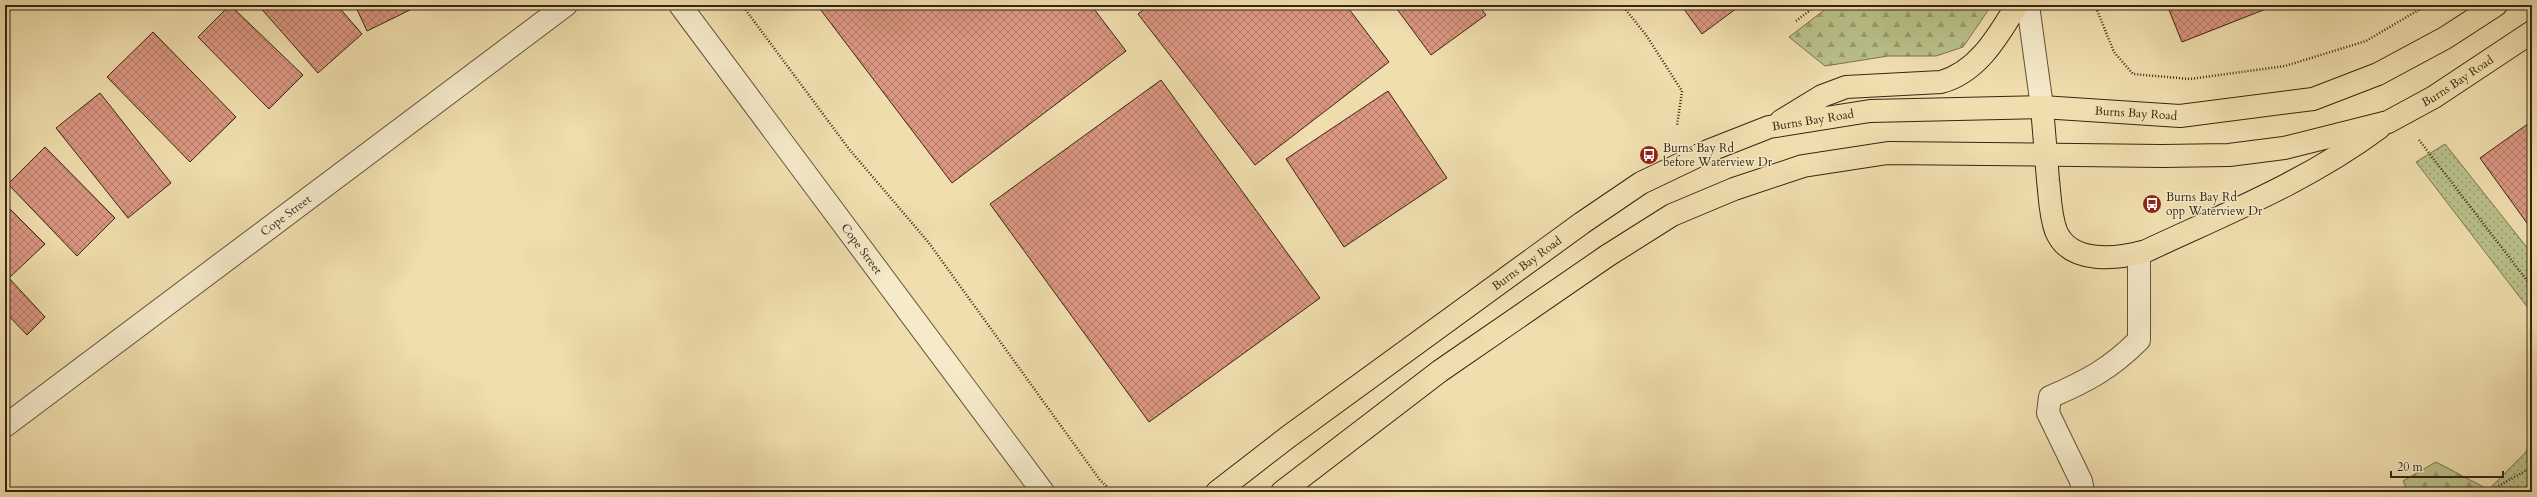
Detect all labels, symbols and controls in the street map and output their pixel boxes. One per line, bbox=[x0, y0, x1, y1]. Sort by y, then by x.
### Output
street label: Burns Bay Road bbox=[2419, 51, 2497, 110]
street label: Burns Bay Road bbox=[2094, 102, 2178, 124]
street label: Burns Bay Road bbox=[1771, 106, 1856, 134]
place label: Burns Bay Rd before Waterview Dr bbox=[1663, 140, 1773, 170]
bus stop icon: Burns Bay Rd before Waterview Dr bbox=[1638, 144, 1660, 166]
place label: Burns Bay Rd opp Waterview Dr bbox=[2166, 189, 2263, 219]
street label: Cope Street bbox=[257, 191, 315, 240]
bus stop icon: Burns Bay Rd opp Waterview Dr bbox=[2141, 193, 2163, 215]
street label: Cope Street bbox=[837, 220, 886, 278]
street label: Burns Bay Road bbox=[1489, 232, 1565, 294]
scale bar bbox=[2391, 453, 2503, 479]
text: 20 m bbox=[2397, 459, 2424, 475]

